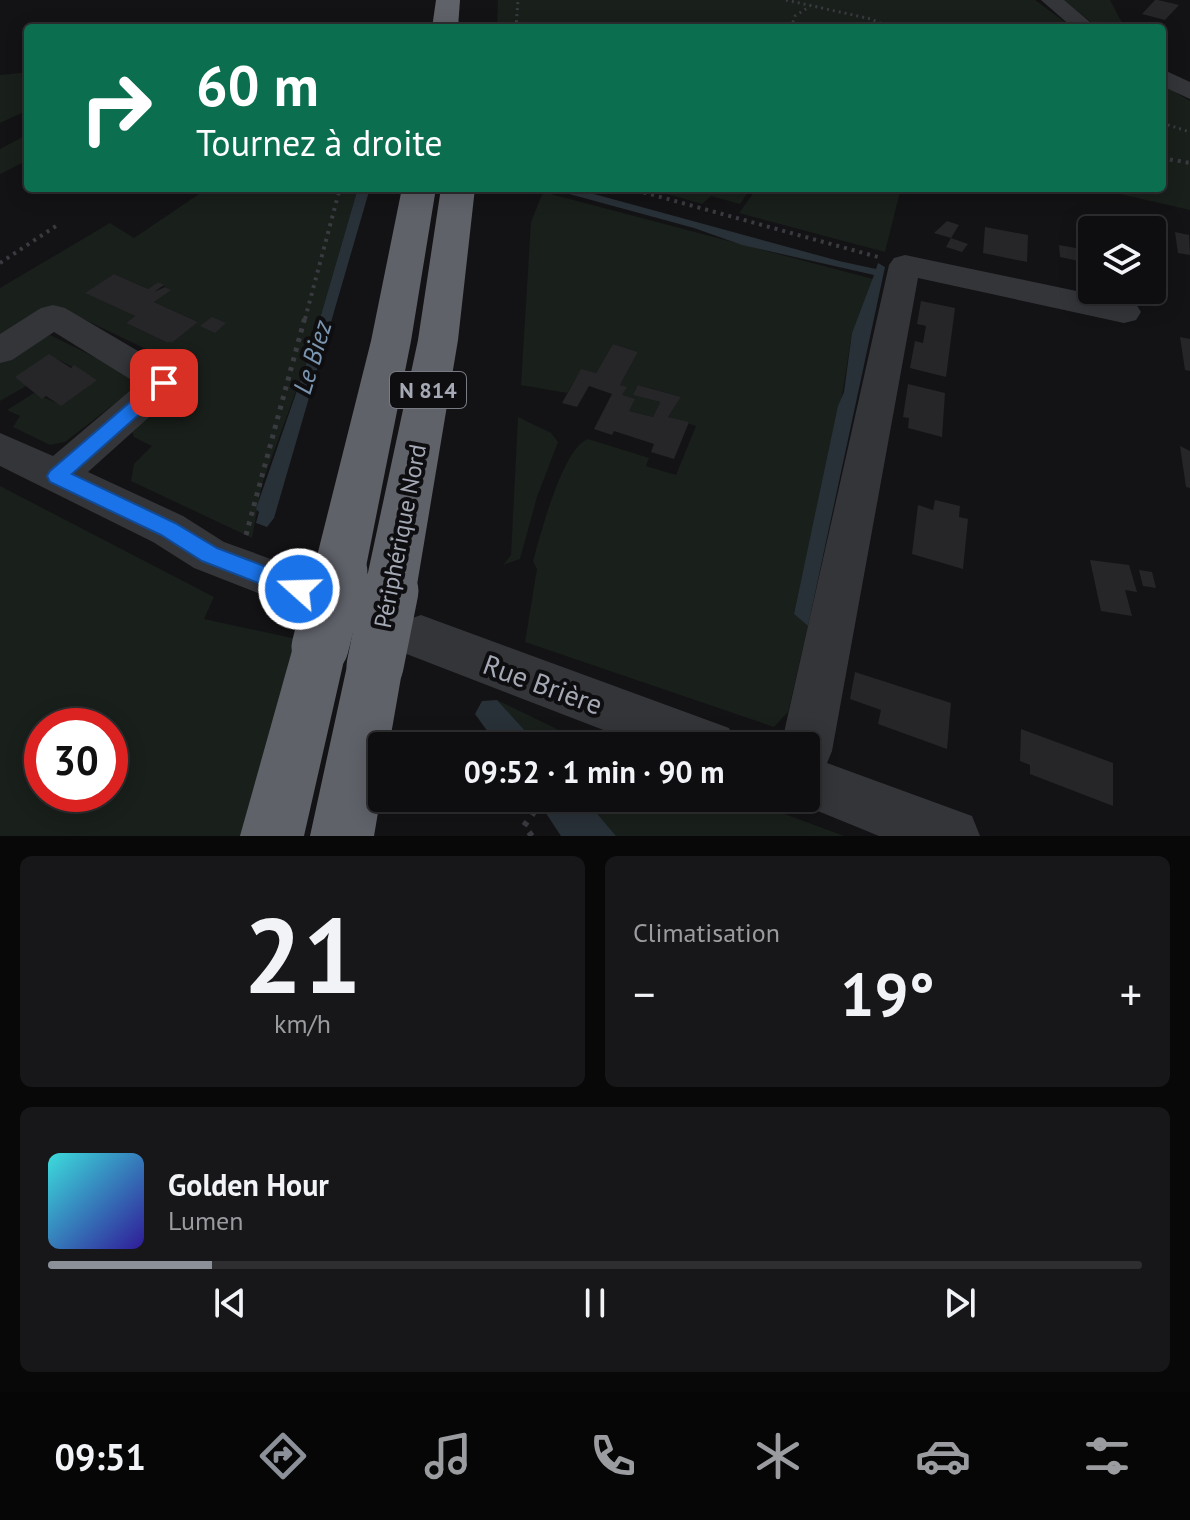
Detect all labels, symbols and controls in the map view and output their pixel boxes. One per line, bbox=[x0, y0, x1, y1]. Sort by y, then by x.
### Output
text: 60 m bbox=[196, 49, 319, 121]
icon: right bbox=[64, 56, 168, 160]
text: Tournez à droite bbox=[196, 119, 443, 166]
map controls bbox=[1078, 216, 1166, 304]
button: layers bbox=[1078, 216, 1166, 304]
water label: Le Biez bbox=[285, 315, 339, 398]
pin bbox=[130, 349, 198, 417]
icon: arrive bbox=[142, 361, 186, 405]
road number: N 814 bbox=[390, 372, 466, 408]
street label: Périphérique Nord bbox=[367, 441, 433, 631]
position arrow bbox=[257, 547, 341, 631]
street label: Rue Brière bbox=[478, 645, 608, 723]
speed limit sign: 30 bbox=[24, 708, 128, 812]
text: 09:52 · 1 min · 90 m bbox=[464, 752, 724, 791]
text: 21 bbox=[244, 887, 361, 1022]
text: Climatisation bbox=[633, 916, 780, 949]
text: 19° bbox=[840, 955, 935, 1033]
text: − bbox=[633, 965, 655, 1022]
text: + bbox=[1120, 965, 1142, 1022]
text: km/h bbox=[274, 1007, 331, 1040]
text: Golden Hour bbox=[168, 1165, 329, 1204]
text: Lumen bbox=[168, 1204, 243, 1237]
icon: previous bbox=[208, 1281, 252, 1325]
icon: pause bbox=[573, 1281, 617, 1325]
icon: next bbox=[938, 1281, 982, 1325]
icon: directions bbox=[255, 1428, 311, 1484]
icon: music bbox=[420, 1428, 476, 1484]
icon: phone bbox=[585, 1428, 641, 1484]
icon: climate bbox=[750, 1428, 806, 1484]
icon: car bbox=[915, 1428, 971, 1484]
icon: filters bbox=[1079, 1428, 1135, 1484]
text: 09:51 bbox=[54, 1433, 146, 1480]

